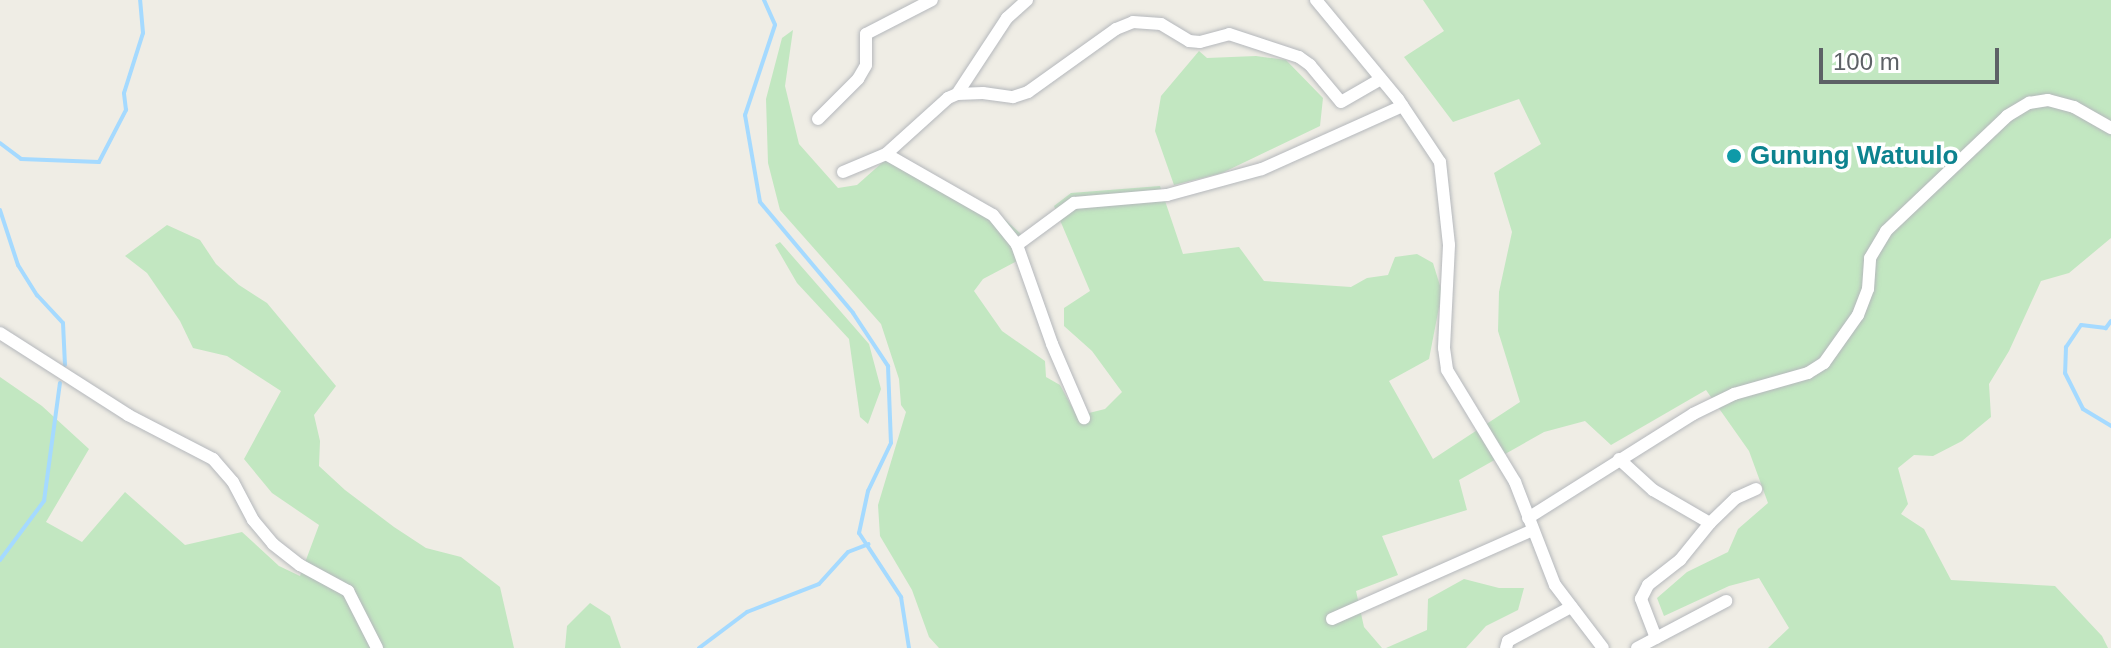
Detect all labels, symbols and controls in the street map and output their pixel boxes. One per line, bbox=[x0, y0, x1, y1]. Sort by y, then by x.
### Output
scale bar bbox=[1823, 32, 2003, 82]
text: 100 m bbox=[1833, 48, 1900, 75]
place label: Gunung Watuulo bbox=[1750, 140, 1958, 172]
marker: Gunung Watuulo bbox=[1725, 147, 1743, 165]

